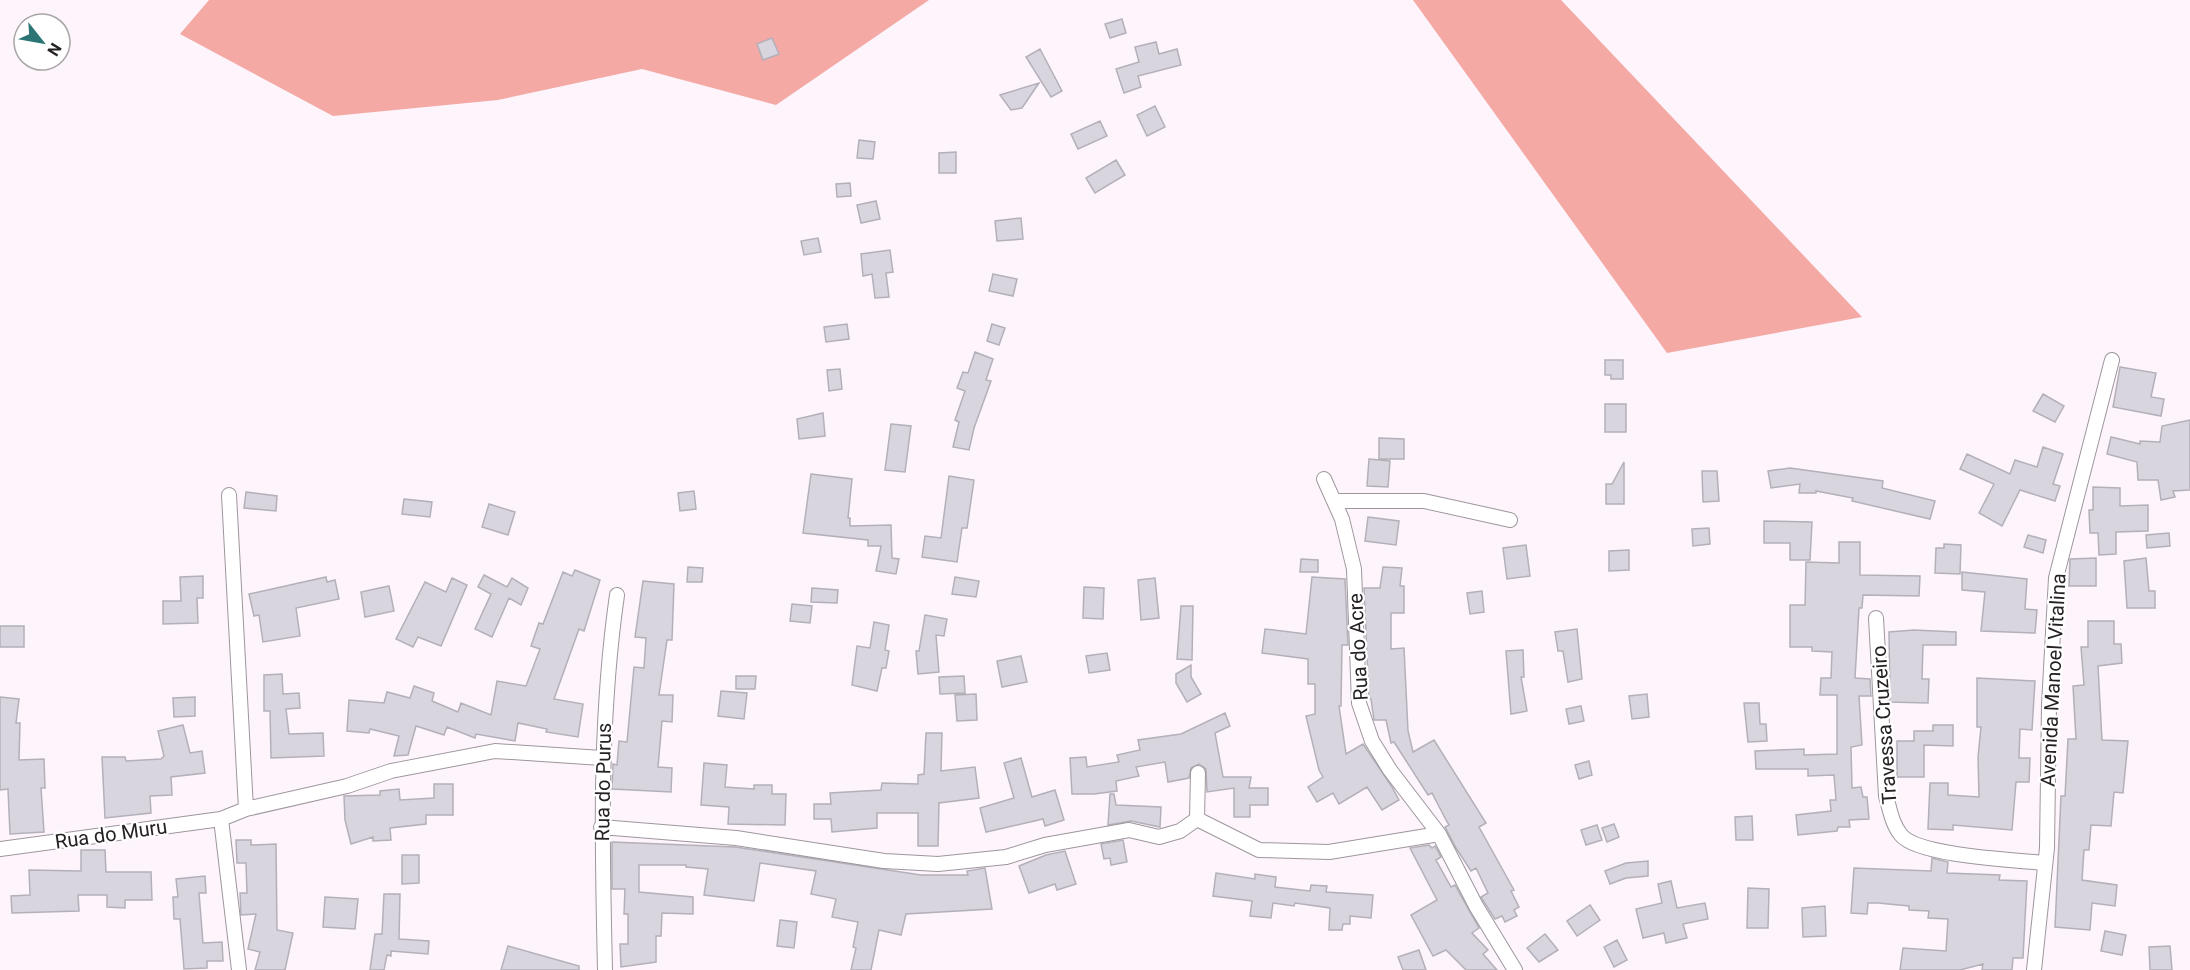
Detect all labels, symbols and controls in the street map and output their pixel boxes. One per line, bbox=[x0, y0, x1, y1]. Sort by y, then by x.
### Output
north arrow bbox=[12, 12, 72, 72]
text: N bbox=[43, 40, 65, 59]
street label: Avenida Manoel Vitalina bbox=[2035, 573, 2071, 787]
street label: Rua do Acre bbox=[1343, 593, 1373, 701]
street label: Travessa Cruzeiro bbox=[1866, 645, 1902, 805]
street label: Rua do Purus bbox=[590, 722, 616, 842]
street label: Rua do Muru bbox=[53, 814, 169, 854]

